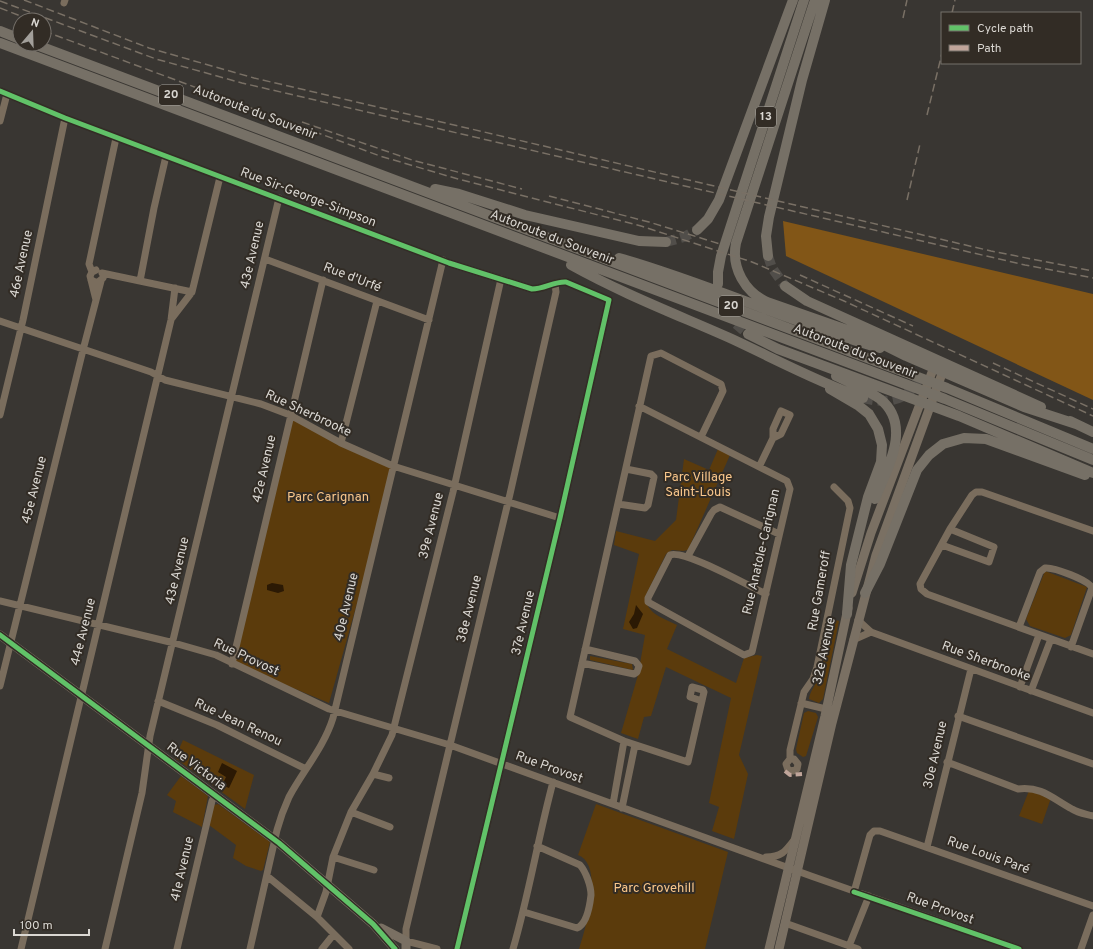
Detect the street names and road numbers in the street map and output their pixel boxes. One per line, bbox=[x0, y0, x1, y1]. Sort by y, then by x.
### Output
street label: Autoroute du Souvenir bbox=[191, 82, 319, 144]
road number: 20 bbox=[159, 85, 183, 105]
road number: 13 bbox=[756, 107, 776, 127]
street label: Rue Sir-George-Simpson bbox=[238, 165, 378, 231]
street label: Autoroute du Souvenir bbox=[488, 207, 616, 269]
street label: 43e Avenue bbox=[237, 220, 269, 290]
street label: 46e Avenue bbox=[7, 229, 37, 299]
street label: Rue d'Urfé bbox=[321, 260, 383, 296]
road number: 20 bbox=[719, 296, 743, 316]
street label: Autoroute du Souvenir bbox=[791, 321, 919, 383]
street label: Rue Sherbrooke bbox=[262, 387, 354, 441]
street label: 42e Avenue bbox=[249, 434, 281, 504]
street label: 45e Avenue bbox=[19, 455, 51, 525]
street label: Rue Anatole-Carignan bbox=[740, 488, 784, 616]
street label: 39e Avenue bbox=[416, 491, 448, 561]
street label: 43e Avenue bbox=[162, 536, 194, 606]
street label: Rue Gameroff bbox=[805, 550, 835, 632]
street label: 40e Avenue bbox=[331, 571, 363, 643]
street label: 38e Avenue bbox=[454, 574, 486, 644]
street label: 37e Avenue bbox=[509, 589, 539, 657]
street label: 44e Avenue bbox=[68, 597, 100, 667]
street label: 32e Avenue bbox=[810, 616, 840, 686]
street label: Rue Provost bbox=[211, 636, 281, 680]
street label: Rue Sherbrooke bbox=[939, 639, 1033, 685]
street label: Rue Jean Renou bbox=[192, 696, 284, 750]
street label: 30e Avenue bbox=[920, 720, 952, 790]
street label: Rue Victoria bbox=[163, 739, 229, 795]
street label: Rue Provost bbox=[513, 748, 585, 788]
street label: Rue Louis Paré bbox=[945, 834, 1031, 878]
street label: 41e Avenue bbox=[168, 835, 198, 903]
street label: Rue Provost bbox=[904, 889, 976, 929]

